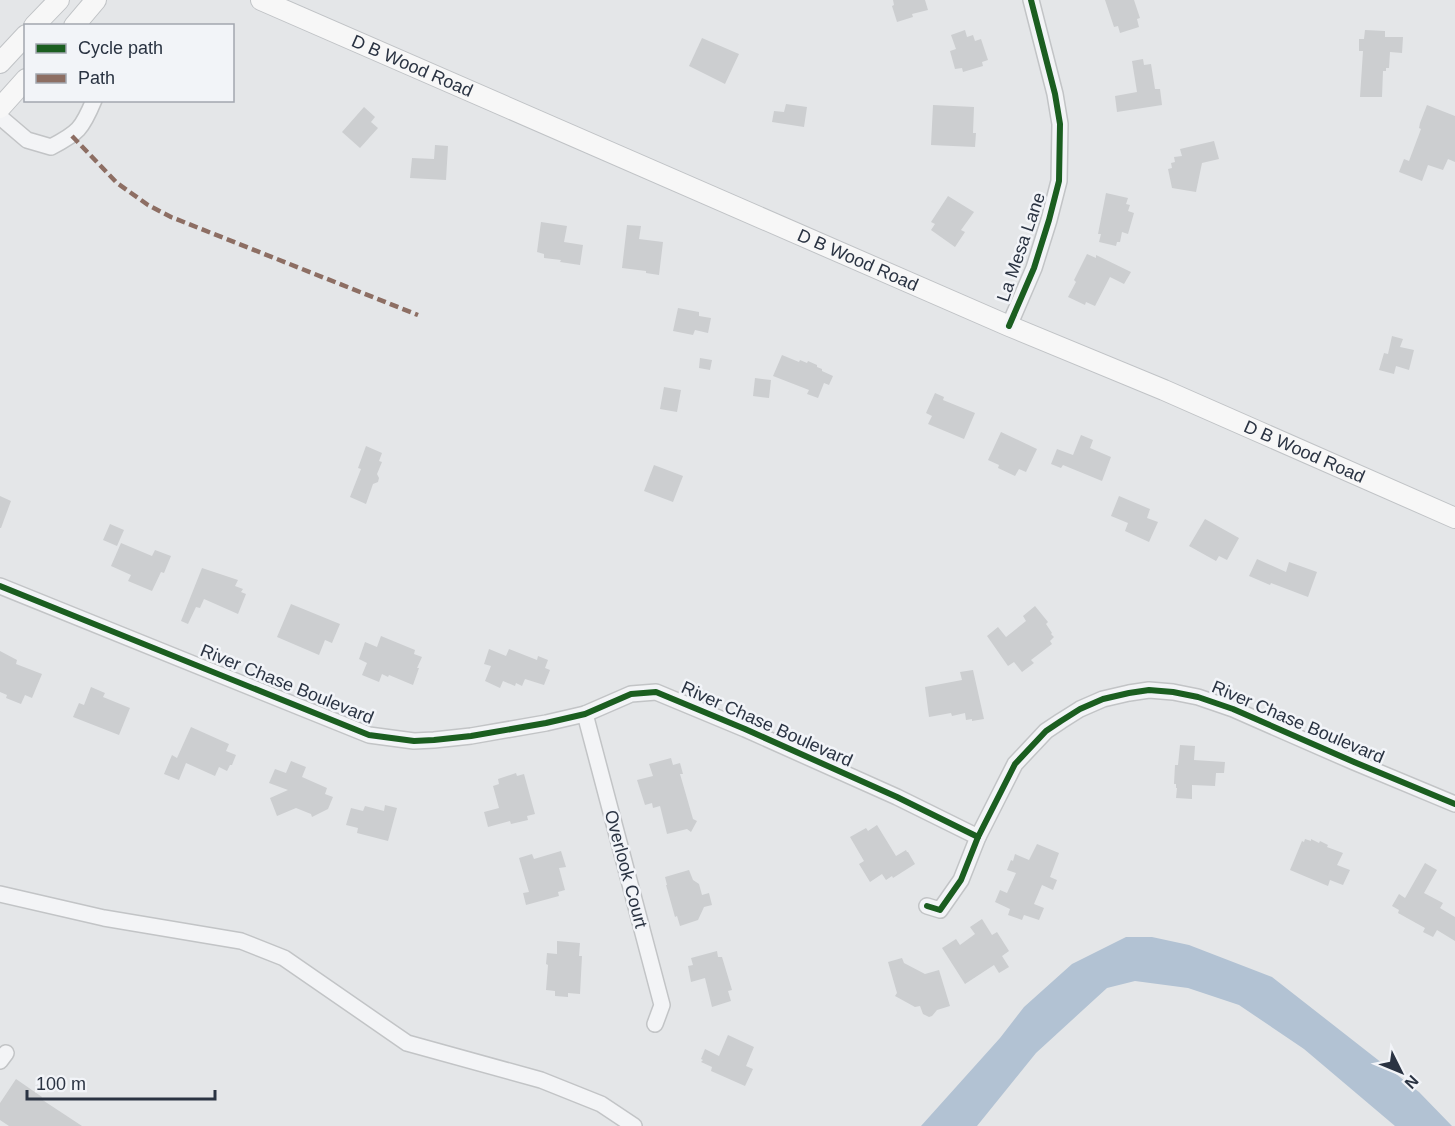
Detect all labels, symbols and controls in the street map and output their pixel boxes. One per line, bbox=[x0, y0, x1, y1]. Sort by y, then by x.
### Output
legend bbox=[24, 24, 234, 102]
street label: D B Wood Road bbox=[349, 31, 476, 101]
text: Cycle path bbox=[78, 38, 163, 58]
text: Path bbox=[78, 68, 115, 88]
street label: La Mesa Lane bbox=[993, 190, 1049, 304]
street label: D B Wood Road bbox=[794, 225, 921, 295]
street label: D B Wood Road bbox=[1241, 416, 1368, 487]
street label: River Chase Boulevard bbox=[197, 640, 377, 728]
street label: River Chase Boulevard bbox=[678, 677, 856, 771]
street label: River Chase Boulevard bbox=[1209, 677, 1387, 767]
street label: Overlook Court bbox=[601, 808, 651, 930]
north arrow bbox=[1371, 1042, 1431, 1102]
scale bar bbox=[27, 1063, 214, 1101]
text: N bbox=[1401, 1072, 1422, 1092]
text: 100 m bbox=[36, 1074, 86, 1094]

